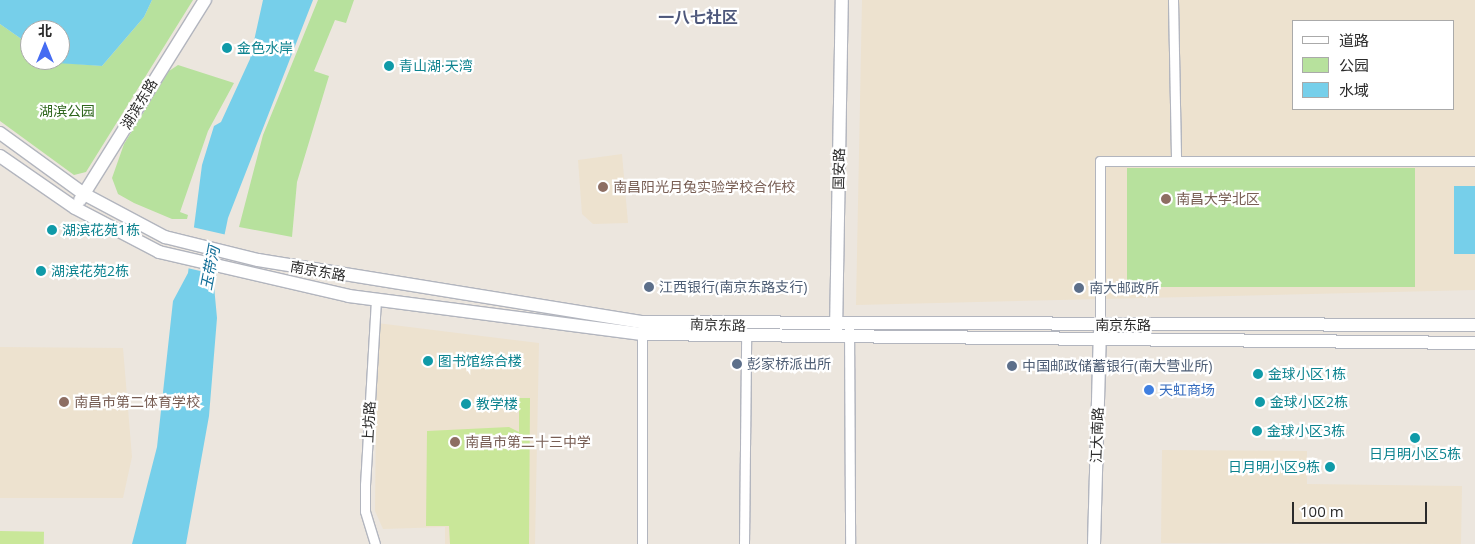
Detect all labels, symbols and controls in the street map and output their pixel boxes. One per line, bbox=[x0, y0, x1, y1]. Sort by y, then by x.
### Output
district label: 一八七社区 bbox=[658, 7, 738, 27]
north arrow bbox=[20, 20, 70, 70]
legend bbox=[1292, 20, 1455, 110]
text: 北 bbox=[38, 21, 52, 40]
text: 道路 bbox=[1339, 30, 1369, 50]
place label: 金色水岸 bbox=[237, 40, 293, 56]
marker: 金色水岸 bbox=[221, 42, 233, 54]
text: 公园 bbox=[1339, 55, 1369, 75]
place label: 青山湖·天湾 bbox=[399, 58, 473, 74]
marker: 青山湖·天湾 bbox=[383, 60, 395, 72]
street label: 湖滨东路 bbox=[117, 76, 161, 132]
text: 水域 bbox=[1339, 80, 1369, 100]
park label: 湖滨公园 bbox=[39, 103, 95, 119]
street label: 国安路 bbox=[830, 148, 848, 190]
place label: 南昌阳光月兔实验学校合作校 bbox=[613, 179, 795, 195]
marker: 南昌阳光月兔实验学校合作校 bbox=[597, 181, 609, 193]
place label: 南昌大学北区 bbox=[1176, 191, 1260, 207]
marker: 南昌大学北区 bbox=[1160, 193, 1172, 205]
place label: 湖滨花苑1栋 bbox=[62, 222, 140, 238]
marker: 湖滨花苑1栋 bbox=[46, 224, 58, 236]
water label: 玉带河 bbox=[197, 244, 223, 292]
street label: 南京东路 bbox=[289, 258, 347, 284]
place label: 湖滨花苑2栋 bbox=[51, 263, 129, 279]
marker: 湖滨花苑2栋 bbox=[35, 265, 47, 277]
place label: 江西银行(南京东路支行) bbox=[659, 279, 807, 295]
place label: 南大邮政所 bbox=[1089, 280, 1159, 296]
marker: 江西银行(南京东路支行) bbox=[643, 281, 655, 293]
marker: 南大邮政所 bbox=[1073, 282, 1085, 294]
street label: 南京东路 bbox=[690, 316, 746, 334]
street label: 南京东路 bbox=[1095, 317, 1151, 333]
place label: 图书馆综合楼 bbox=[438, 353, 522, 369]
marker: 图书馆综合楼 bbox=[422, 355, 434, 367]
place label: 彭家桥派出所 bbox=[747, 356, 831, 372]
marker: 彭家桥派出所 bbox=[731, 358, 743, 370]
place label: 中国邮政储蓄银行(南大营业所) bbox=[1022, 358, 1212, 374]
marker: 中国邮政储蓄银行(南大营业所) bbox=[1006, 360, 1018, 372]
place label: 金球小区1栋 bbox=[1268, 366, 1346, 382]
marker: 金球小区1栋 bbox=[1252, 368, 1264, 380]
place label: 天虹商场 bbox=[1159, 382, 1215, 398]
marker: 天虹商场 bbox=[1143, 384, 1155, 396]
place label: 南昌市第二体育学校 bbox=[74, 394, 200, 410]
place label: 金球小区2栋 bbox=[1270, 394, 1348, 410]
marker: 南昌市第二体育学校 bbox=[58, 396, 70, 408]
place label: 教学楼 bbox=[476, 396, 518, 412]
marker: 金球小区2栋 bbox=[1254, 396, 1266, 408]
marker: 教学楼 bbox=[460, 398, 472, 410]
street label: 上坊路 bbox=[360, 401, 378, 443]
street label: 江大南路 bbox=[1088, 407, 1106, 463]
place label: 金球小区3栋 bbox=[1267, 423, 1345, 439]
marker: 金球小区3栋 bbox=[1251, 425, 1263, 437]
marker: 日月明小区5栋 bbox=[1409, 432, 1421, 444]
place label: 南昌市第二十三中学 bbox=[465, 434, 591, 450]
marker: 南昌市第二十三中学 bbox=[449, 436, 461, 448]
place label: 日月明小区5栋 bbox=[1369, 446, 1461, 462]
place label: 日月明小区9栋 bbox=[1228, 459, 1320, 475]
marker: 日月明小区9栋 bbox=[1324, 461, 1336, 473]
scale bar bbox=[1295, 492, 1430, 524]
text: 100 m bbox=[1300, 501, 1344, 521]

